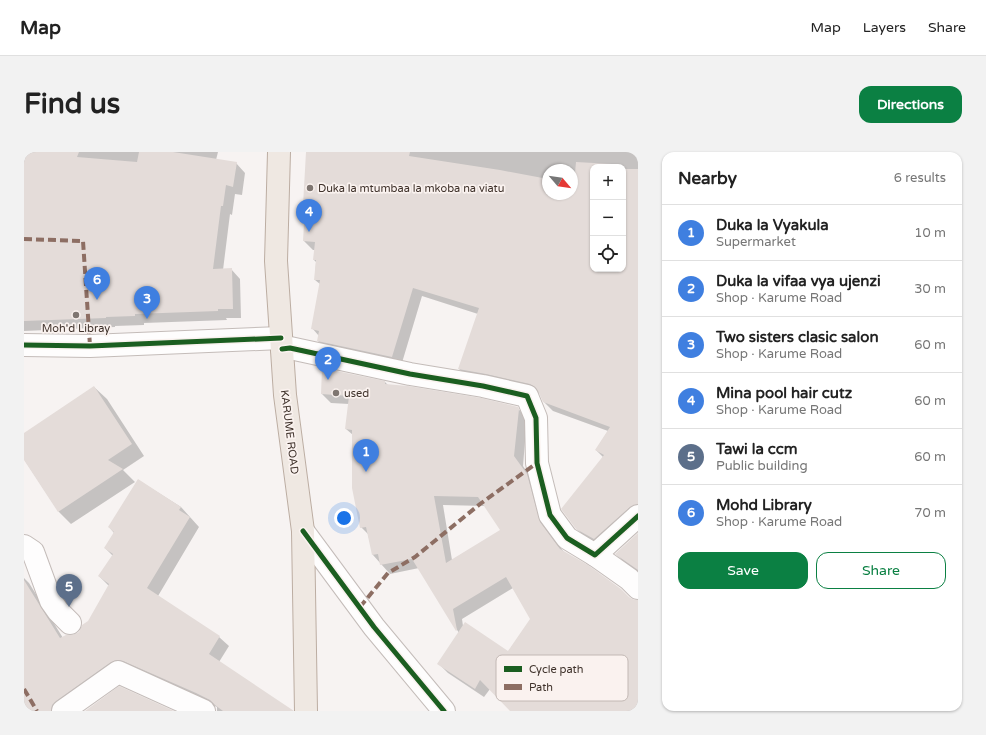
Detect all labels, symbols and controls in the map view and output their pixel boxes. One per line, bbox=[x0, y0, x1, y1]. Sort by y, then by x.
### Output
text: Map bbox=[20, 17, 61, 39]
text: Map bbox=[811, 19, 841, 36]
text: Layers bbox=[863, 19, 906, 36]
text: Share bbox=[928, 19, 966, 36]
button: Directions bbox=[859, 86, 962, 123]
text: Find us bbox=[24, 87, 120, 121]
north arrow bbox=[542, 164, 578, 200]
map controls bbox=[590, 164, 626, 272]
button: + bbox=[590, 164, 626, 200]
text: Nearby bbox=[678, 168, 737, 189]
text: 6 results bbox=[894, 170, 946, 186]
place label: Duka la mtumbaa la mkoba na viatu bbox=[318, 182, 504, 195]
marker: Duka la mtumbaa la mkoba na viatu bbox=[305, 183, 315, 193]
pin: 4 bbox=[296, 199, 322, 232]
button: − bbox=[590, 200, 626, 236]
text: Duka la Vyakula bbox=[716, 216, 829, 234]
text: 1 bbox=[687, 225, 695, 241]
text: 10 m bbox=[914, 225, 946, 241]
text: Supermarket bbox=[716, 234, 796, 250]
button: locate bbox=[590, 236, 626, 272]
pin: 6 bbox=[84, 267, 110, 300]
text: Duka la vifaa vya ujenzi bbox=[716, 272, 881, 290]
text: 2 bbox=[687, 281, 695, 297]
text: 30 m bbox=[914, 281, 946, 297]
pin: 3 bbox=[134, 286, 160, 319]
text: Shop · Karume Road bbox=[716, 290, 842, 306]
marker: Moh'd Libray bbox=[71, 310, 81, 320]
place label: Moh'd Libray bbox=[42, 322, 110, 335]
text: Two sisters clasic salon bbox=[716, 328, 879, 346]
text: 3 bbox=[687, 337, 695, 353]
text: 60 m bbox=[914, 337, 946, 353]
text: Shop · Karume Road bbox=[716, 346, 842, 362]
pin: 2 bbox=[315, 347, 341, 380]
text: Mina pool hair cutz bbox=[716, 384, 852, 402]
place label: used bbox=[344, 387, 369, 400]
marker: used bbox=[331, 388, 341, 398]
street label: KARUME ROAD bbox=[278, 389, 301, 475]
text: 4 bbox=[687, 393, 695, 409]
text: 60 m bbox=[914, 393, 946, 409]
text: Shop · Karume Road bbox=[716, 402, 842, 418]
pin: 1 bbox=[353, 439, 379, 472]
text: Tawi la ccm bbox=[716, 440, 798, 458]
text: 5 bbox=[687, 449, 695, 465]
text: 60 m bbox=[914, 449, 946, 465]
text: Public building bbox=[716, 458, 808, 474]
text: Mohd Library bbox=[716, 496, 812, 514]
text: 6 bbox=[687, 505, 695, 521]
text: 70 m bbox=[914, 505, 946, 521]
your location bbox=[334, 508, 354, 528]
text: Shop · Karume Road bbox=[716, 514, 842, 530]
button: Save bbox=[678, 552, 808, 589]
button: Share bbox=[816, 552, 946, 589]
pin: 5 bbox=[56, 574, 82, 607]
legend bbox=[496, 655, 628, 701]
text: Cycle path bbox=[529, 663, 584, 676]
text: Path bbox=[529, 681, 553, 694]

